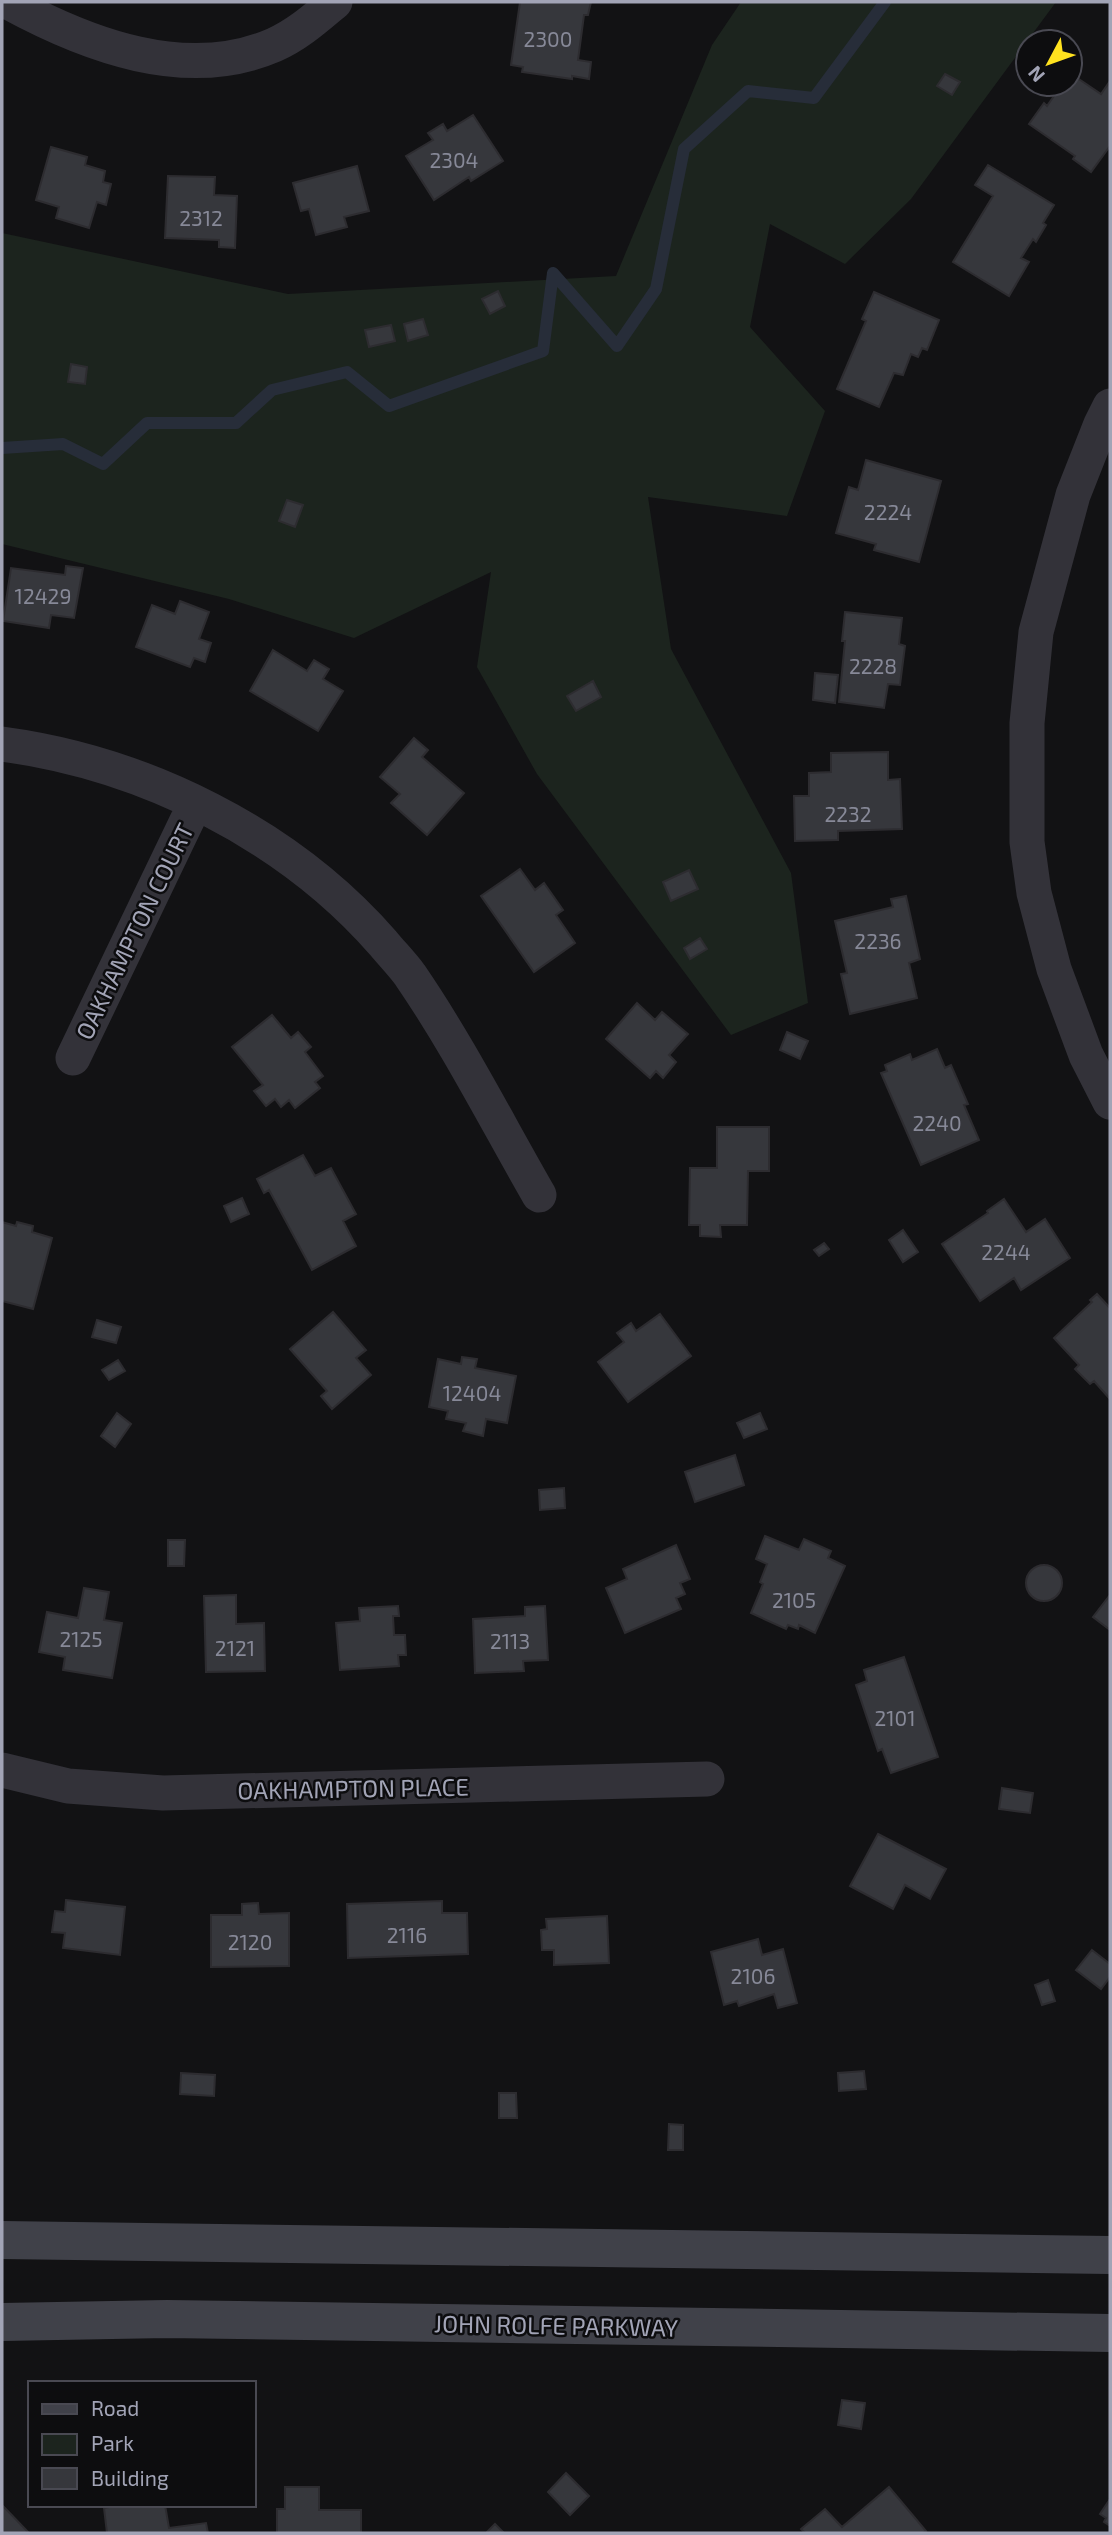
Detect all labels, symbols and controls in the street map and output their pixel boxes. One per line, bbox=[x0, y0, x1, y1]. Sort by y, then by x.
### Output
house number: 2300 bbox=[524, 26, 572, 51]
north arrow bbox=[1014, 28, 1084, 98]
text: N bbox=[1023, 62, 1049, 87]
house number: 2304 bbox=[429, 147, 479, 172]
house number: 2312 bbox=[179, 205, 223, 230]
house number: 2224 bbox=[864, 499, 912, 524]
house number: 12429 bbox=[15, 583, 71, 608]
house number: 2228 bbox=[849, 653, 897, 678]
house number: 2232 bbox=[824, 801, 872, 826]
street label: OAKHAMPTON COURT bbox=[69, 818, 199, 1044]
house number: 2236 bbox=[854, 928, 902, 953]
house number: 2240 bbox=[912, 1110, 962, 1135]
house number: 2244 bbox=[981, 1239, 1031, 1264]
house number: 12404 bbox=[443, 1380, 501, 1405]
house number: 2105 bbox=[772, 1587, 816, 1612]
house number: 2125 bbox=[59, 1626, 103, 1651]
house number: 2113 bbox=[490, 1628, 530, 1653]
house number: 2121 bbox=[215, 1635, 255, 1660]
house number: 2101 bbox=[874, 1705, 916, 1730]
street label: OAKHAMPTON PLACE bbox=[237, 1771, 469, 1805]
house number: 2116 bbox=[387, 1922, 427, 1947]
house number: 2120 bbox=[228, 1929, 272, 1954]
house number: 2106 bbox=[731, 1963, 775, 1988]
street label: JOHN ROLFE PARKWAY bbox=[434, 2308, 679, 2342]
legend bbox=[28, 2381, 256, 2507]
text: Road bbox=[91, 2395, 139, 2420]
text: Park bbox=[91, 2430, 134, 2455]
text: Building bbox=[91, 2465, 169, 2490]

